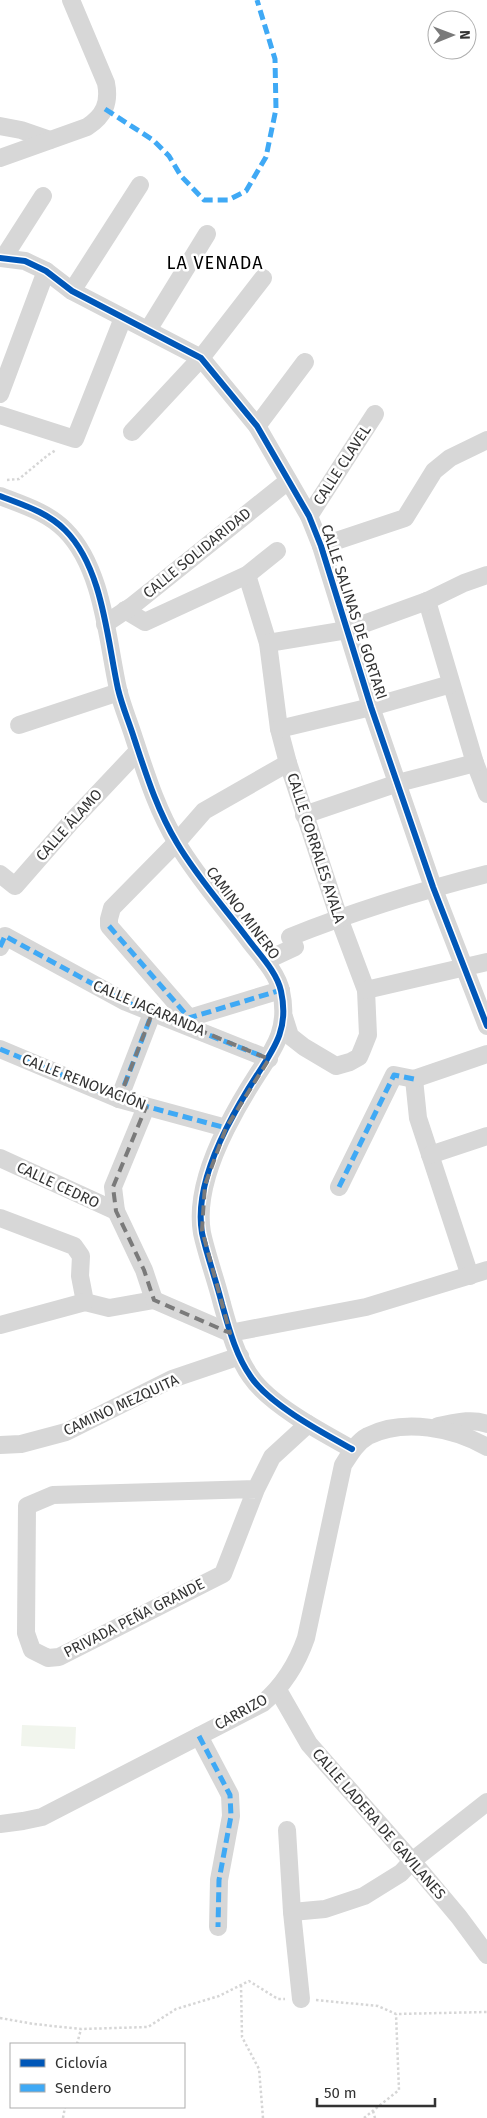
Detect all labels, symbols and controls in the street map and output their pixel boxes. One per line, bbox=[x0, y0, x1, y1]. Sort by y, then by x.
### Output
north arrow bbox=[427, 10, 477, 60]
text: N bbox=[456, 30, 473, 40]
district label: LA VENADA bbox=[166, 252, 264, 274]
street label: CALLE CLAVEL bbox=[309, 421, 375, 508]
street label: CALLE SOLIDARIDAD bbox=[139, 504, 255, 602]
street label: CALLE SALINAS DE GORTARI bbox=[317, 522, 391, 702]
street label: CALLE CORRALES AYALA bbox=[283, 771, 349, 926]
street label: CALLE ÁLAMO bbox=[32, 785, 106, 865]
street label: CAMINO MINERO bbox=[202, 863, 284, 963]
street label: CALLE JACARANDA bbox=[90, 976, 208, 1040]
street label: CALLE RENOVACIÓN bbox=[19, 1050, 149, 1114]
street label: CALLE CEDRO bbox=[14, 1158, 102, 1212]
street label: CAMINO MEZQUITA bbox=[61, 1370, 182, 1440]
street label: PRIVADA PEÑA GRANDE bbox=[61, 1575, 207, 1661]
street label: CARRIZO bbox=[212, 1690, 270, 1734]
street label: CALLE LADERA DE GAVILANES bbox=[309, 1745, 449, 1903]
legend bbox=[10, 2043, 185, 2108]
text: Ciclovía bbox=[55, 2054, 108, 2072]
scale bar bbox=[317, 2076, 434, 2108]
text: Sendero bbox=[55, 2079, 111, 2097]
text: 50 m bbox=[324, 2084, 357, 2102]

